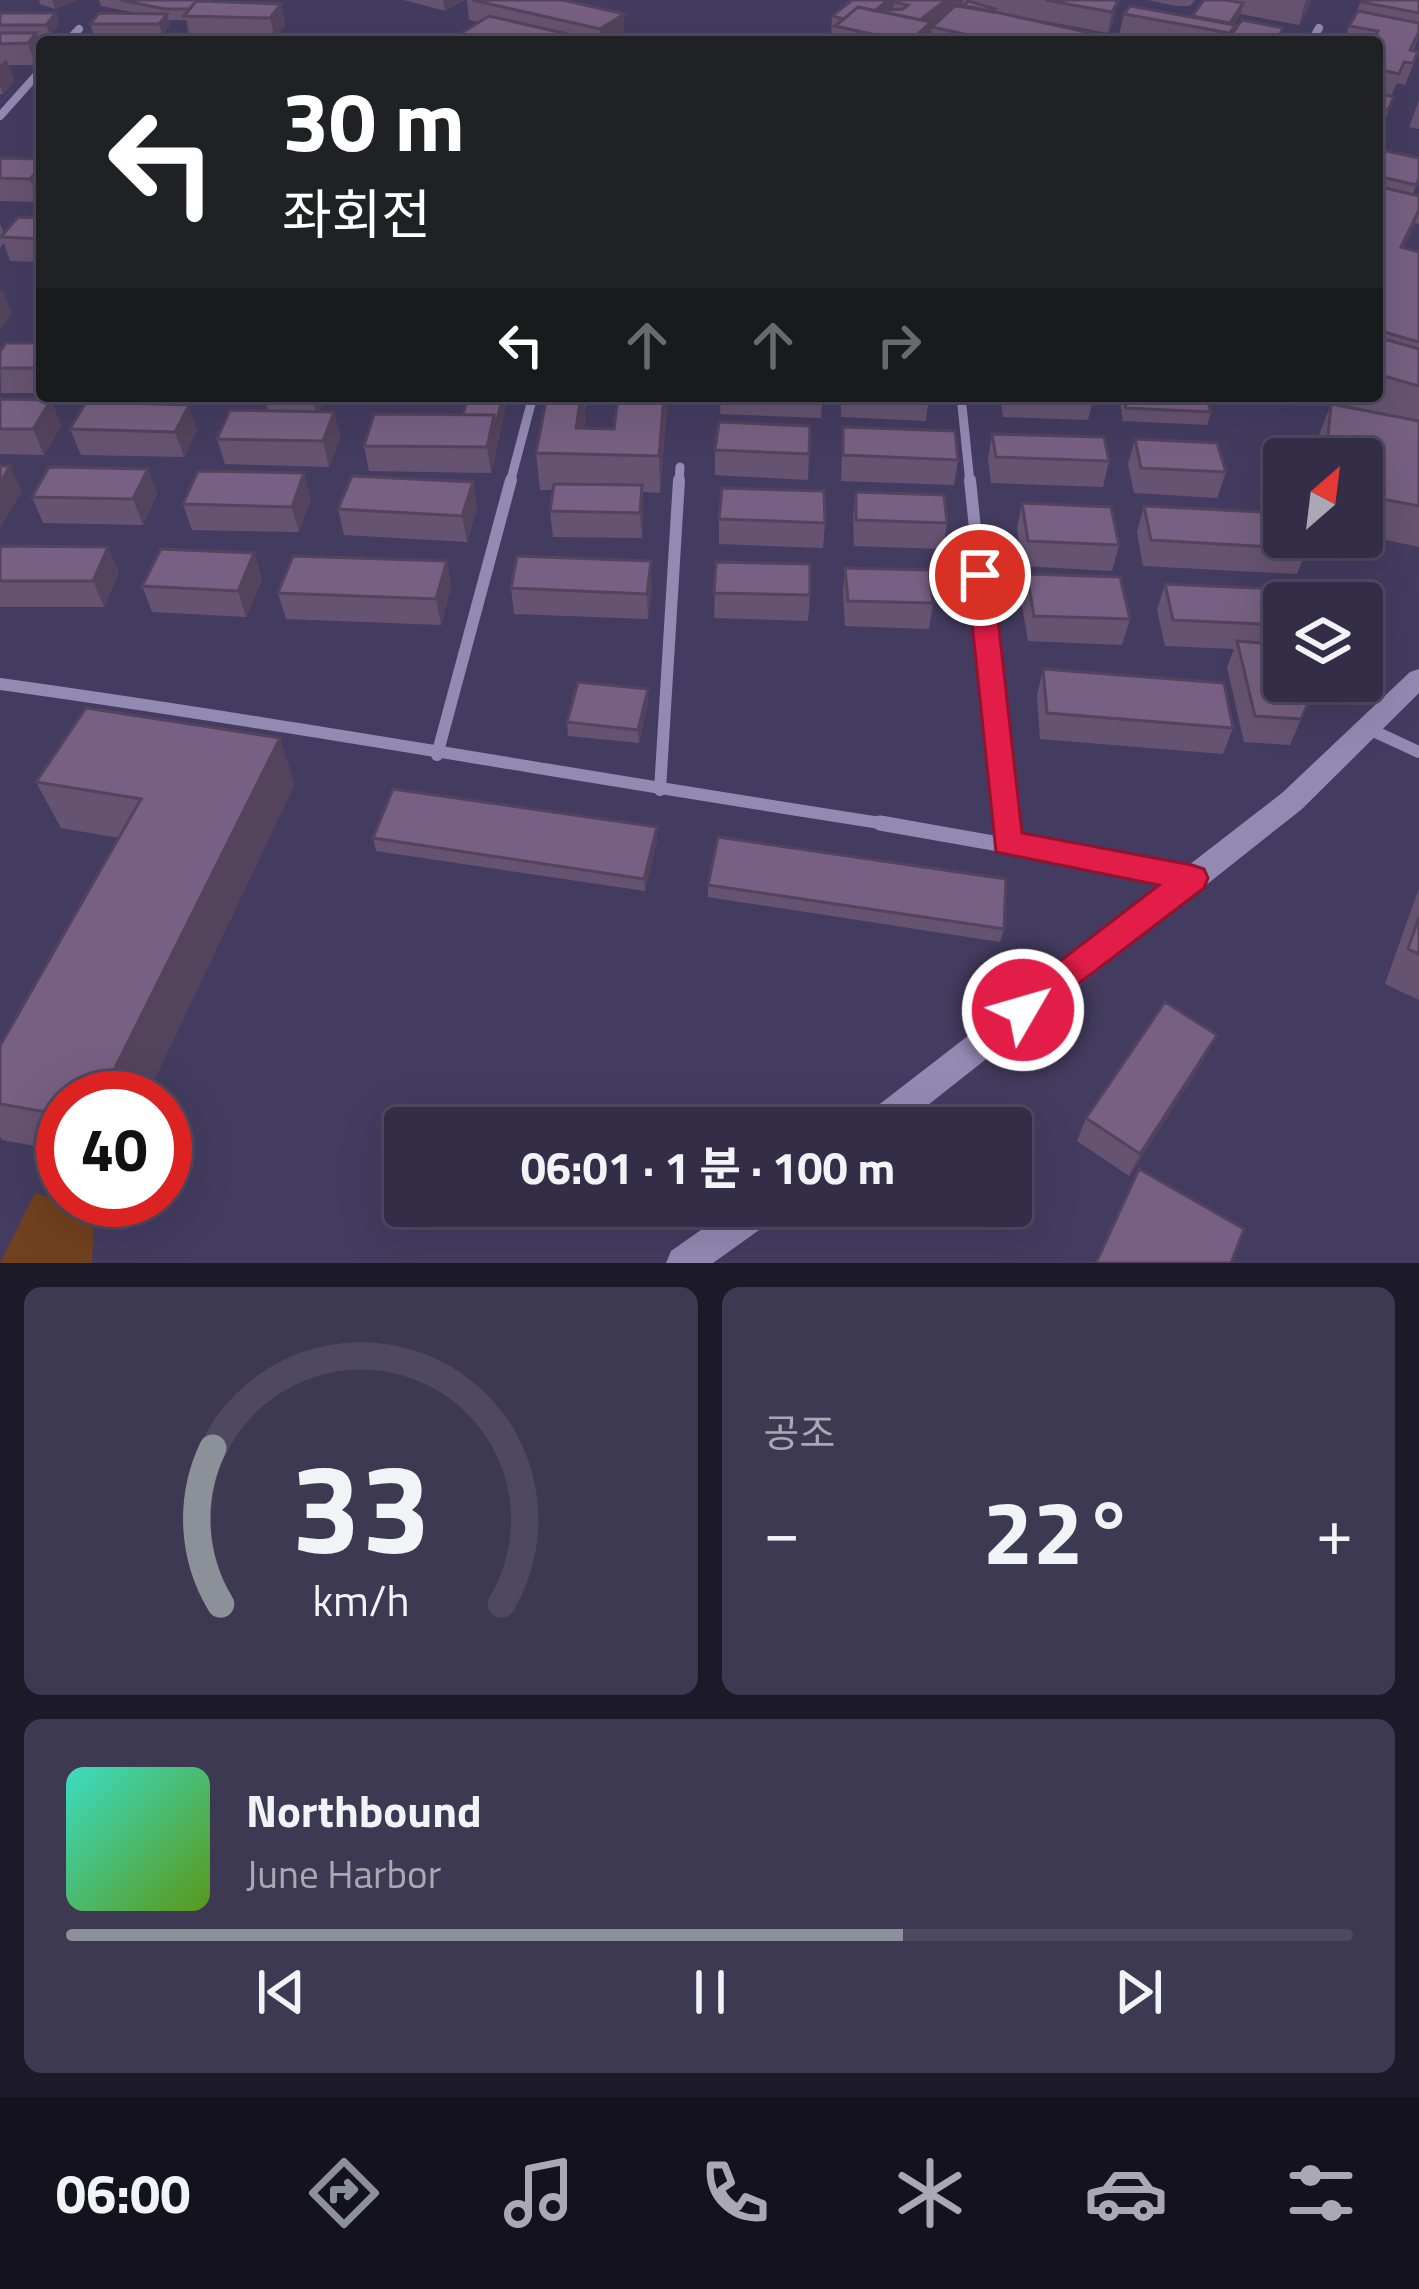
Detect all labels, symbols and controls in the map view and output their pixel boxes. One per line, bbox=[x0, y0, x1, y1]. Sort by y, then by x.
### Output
text: 30 m bbox=[282, 56, 465, 184]
icon: left bbox=[84, 84, 240, 240]
text: 좌회전 bbox=[282, 173, 431, 255]
icon: left bbox=[488, 312, 554, 378]
icon: ahead bbox=[614, 312, 680, 378]
icon: ahead bbox=[740, 312, 806, 378]
icon: right bbox=[866, 312, 932, 378]
north arrow bbox=[1263, 438, 1383, 558]
map controls bbox=[1263, 438, 1383, 702]
pin bbox=[929, 524, 1031, 626]
icon: arrive bbox=[947, 542, 1013, 608]
button: layers bbox=[1263, 582, 1383, 702]
position arrow bbox=[960, 947, 1086, 1073]
speed limit sign: 40 bbox=[36, 1071, 192, 1227]
text: 06:01 · 1 분 · 100 m bbox=[521, 1133, 895, 1201]
text: 공조 bbox=[764, 1403, 835, 1462]
text: 33 bbox=[291, 1412, 431, 1601]
text: 22° bbox=[983, 1462, 1134, 1599]
text: − bbox=[764, 1480, 800, 1581]
text: + bbox=[1316, 1480, 1353, 1581]
text: km/h bbox=[312, 1567, 409, 1633]
text: Northbound bbox=[246, 1776, 482, 1844]
text: June Harbor bbox=[246, 1844, 441, 1903]
icon: previous bbox=[248, 1959, 314, 2025]
icon: pause bbox=[677, 1959, 743, 2025]
icon: next bbox=[1106, 1959, 1172, 2025]
icon: directions bbox=[302, 2151, 386, 2235]
icon: music bbox=[497, 2151, 581, 2235]
icon: phone bbox=[693, 2151, 777, 2235]
icon: climate bbox=[888, 2151, 972, 2235]
icon: car bbox=[1084, 2151, 1168, 2235]
icon: filters bbox=[1279, 2151, 1363, 2235]
text: 06:00 bbox=[56, 2152, 191, 2234]

